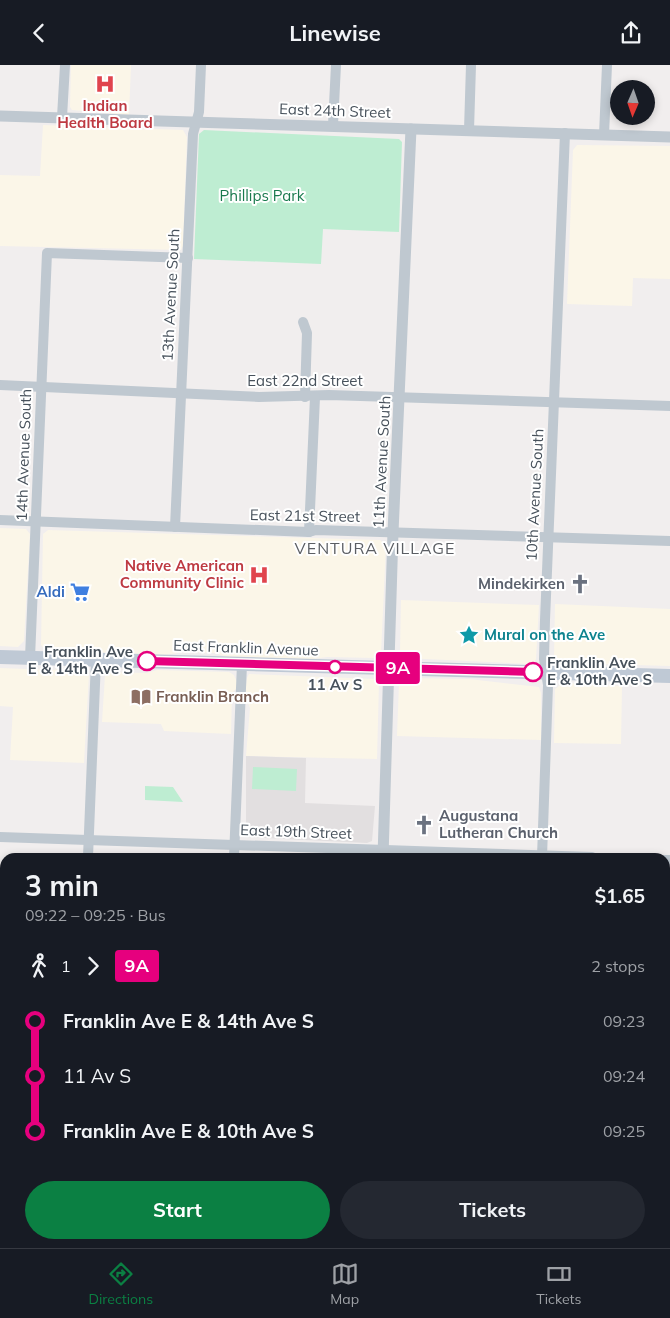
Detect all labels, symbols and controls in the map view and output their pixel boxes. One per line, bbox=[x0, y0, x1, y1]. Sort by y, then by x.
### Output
icon: back bbox=[25, 19, 53, 47]
text: Linewise bbox=[289, 19, 381, 47]
icon: share bbox=[617, 19, 645, 47]
hospital icon: Indian Health Board bbox=[94, 73, 116, 95]
north arrow bbox=[610, 80, 655, 125]
map controls bbox=[610, 80, 655, 125]
place label: Indian Health Board bbox=[57, 96, 153, 132]
street label: East 24th Street bbox=[279, 99, 391, 122]
park label: Phillips Park bbox=[220, 186, 305, 205]
street label: 13th Avenue South bbox=[158, 228, 183, 362]
street label: East 22nd Street bbox=[247, 371, 363, 390]
street label: 14th Avenue South bbox=[12, 388, 35, 522]
street label: 11th Avenue South bbox=[369, 395, 394, 529]
street label: 10th Avenue South bbox=[522, 428, 547, 562]
street label: East 21st Street bbox=[250, 505, 360, 526]
district label: VENTURA VILLAGE bbox=[295, 538, 455, 558]
place label: Native American Community Clinic bbox=[120, 556, 244, 592]
hospital icon: Native American Community Clinic bbox=[248, 564, 270, 586]
church icon: Mindekirken bbox=[569, 573, 591, 595]
place label: Mindekirken bbox=[478, 574, 565, 593]
supermarket icon: Aldi bbox=[69, 581, 91, 603]
place label: Aldi bbox=[37, 582, 65, 601]
place icon: Mural on the Ave bbox=[458, 624, 480, 646]
place label: Mural on the Ave bbox=[484, 625, 605, 644]
street label: East Franklin Avenue bbox=[173, 635, 319, 660]
place label: Franklin Ave E & 14th Ave S bbox=[28, 642, 133, 678]
marker: Franklin Ave E & 14th Ave S bbox=[137, 651, 157, 671]
line badge: 9A bbox=[376, 652, 420, 684]
place label: Franklin Ave E & 10th Ave S bbox=[547, 653, 652, 689]
text: 9A bbox=[386, 656, 410, 679]
marker: 11 Av S bbox=[328, 660, 342, 674]
marker: Franklin Ave E & 10th Ave S bbox=[523, 662, 543, 682]
place label: 11 Av S bbox=[308, 675, 363, 694]
library icon: Franklin Branch bbox=[130, 686, 152, 708]
place label: Franklin Branch bbox=[156, 687, 269, 706]
place label: Augustana Lutheran Church bbox=[439, 806, 558, 842]
church icon: Augustana Lutheran Church bbox=[413, 814, 435, 836]
street label: East 19th Street bbox=[240, 820, 352, 843]
text: 3 min bbox=[25, 868, 99, 903]
text: $1.65 bbox=[595, 884, 645, 908]
text: 09:22 – 09:25 · Bus bbox=[25, 905, 166, 925]
icon: walk bbox=[25, 952, 53, 980]
icon: forward bbox=[79, 952, 107, 980]
text: 9A bbox=[125, 954, 149, 977]
text: 1 bbox=[61, 956, 71, 976]
text: 2 stops bbox=[591, 956, 645, 976]
text: Franklin Ave E & 14th Ave S bbox=[63, 1009, 314, 1033]
text: 09:23 bbox=[603, 1011, 645, 1031]
text: 11 Av S bbox=[63, 1064, 131, 1088]
text: 09:24 bbox=[603, 1066, 645, 1086]
text: Franklin Ave E & 10th Ave S bbox=[63, 1119, 314, 1143]
text: 09:25 bbox=[603, 1121, 645, 1141]
button: Start bbox=[25, 1181, 330, 1239]
button: Tickets bbox=[340, 1181, 645, 1239]
tab: Directions bbox=[89, 1260, 153, 1308]
tab: Map bbox=[330, 1260, 359, 1308]
tab: Tickets bbox=[536, 1260, 581, 1308]

